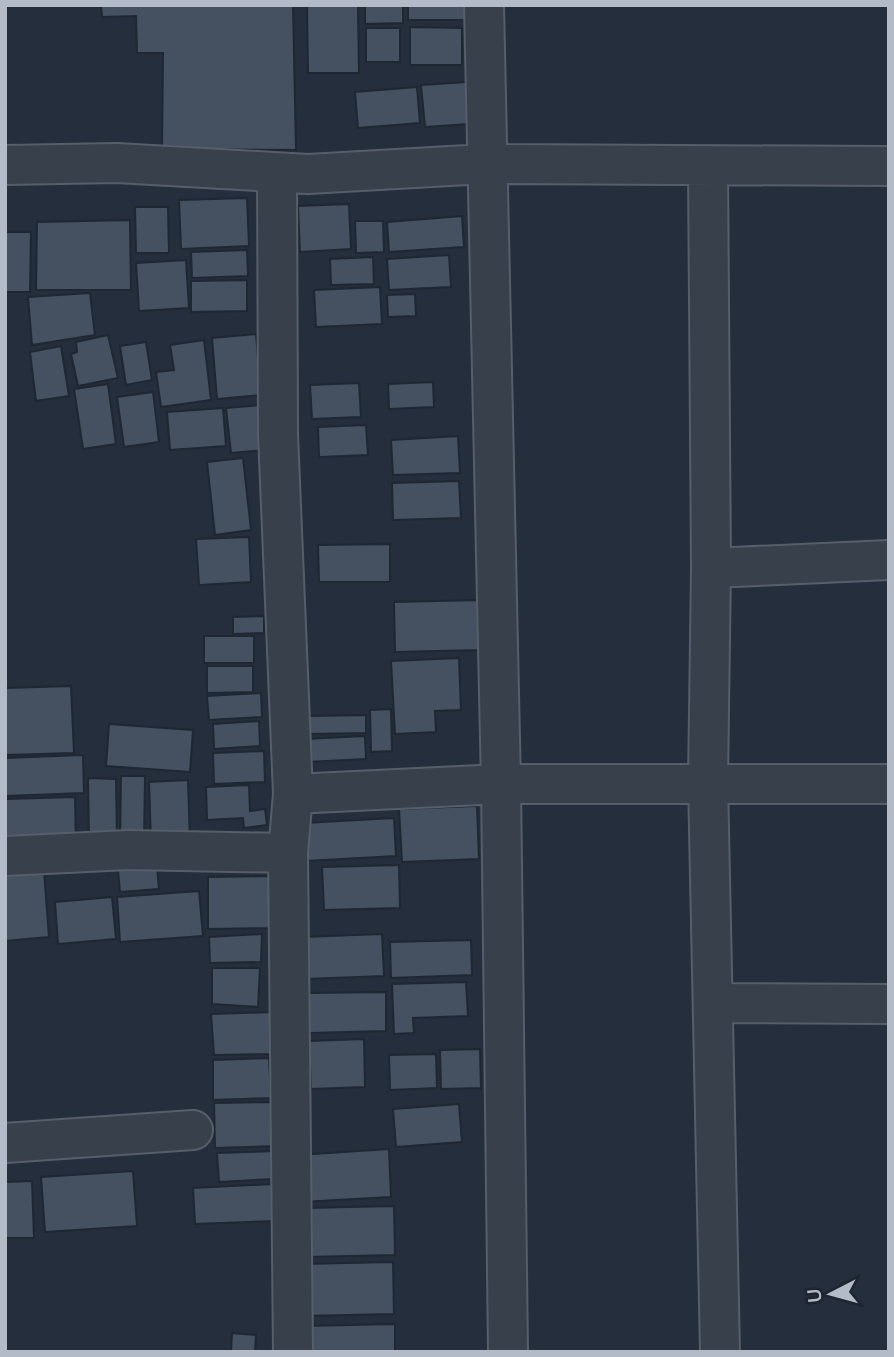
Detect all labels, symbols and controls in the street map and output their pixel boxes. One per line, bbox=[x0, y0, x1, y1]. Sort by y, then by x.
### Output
north arrow bbox=[796, 1259, 866, 1329]
text: U bbox=[801, 1288, 827, 1304]

